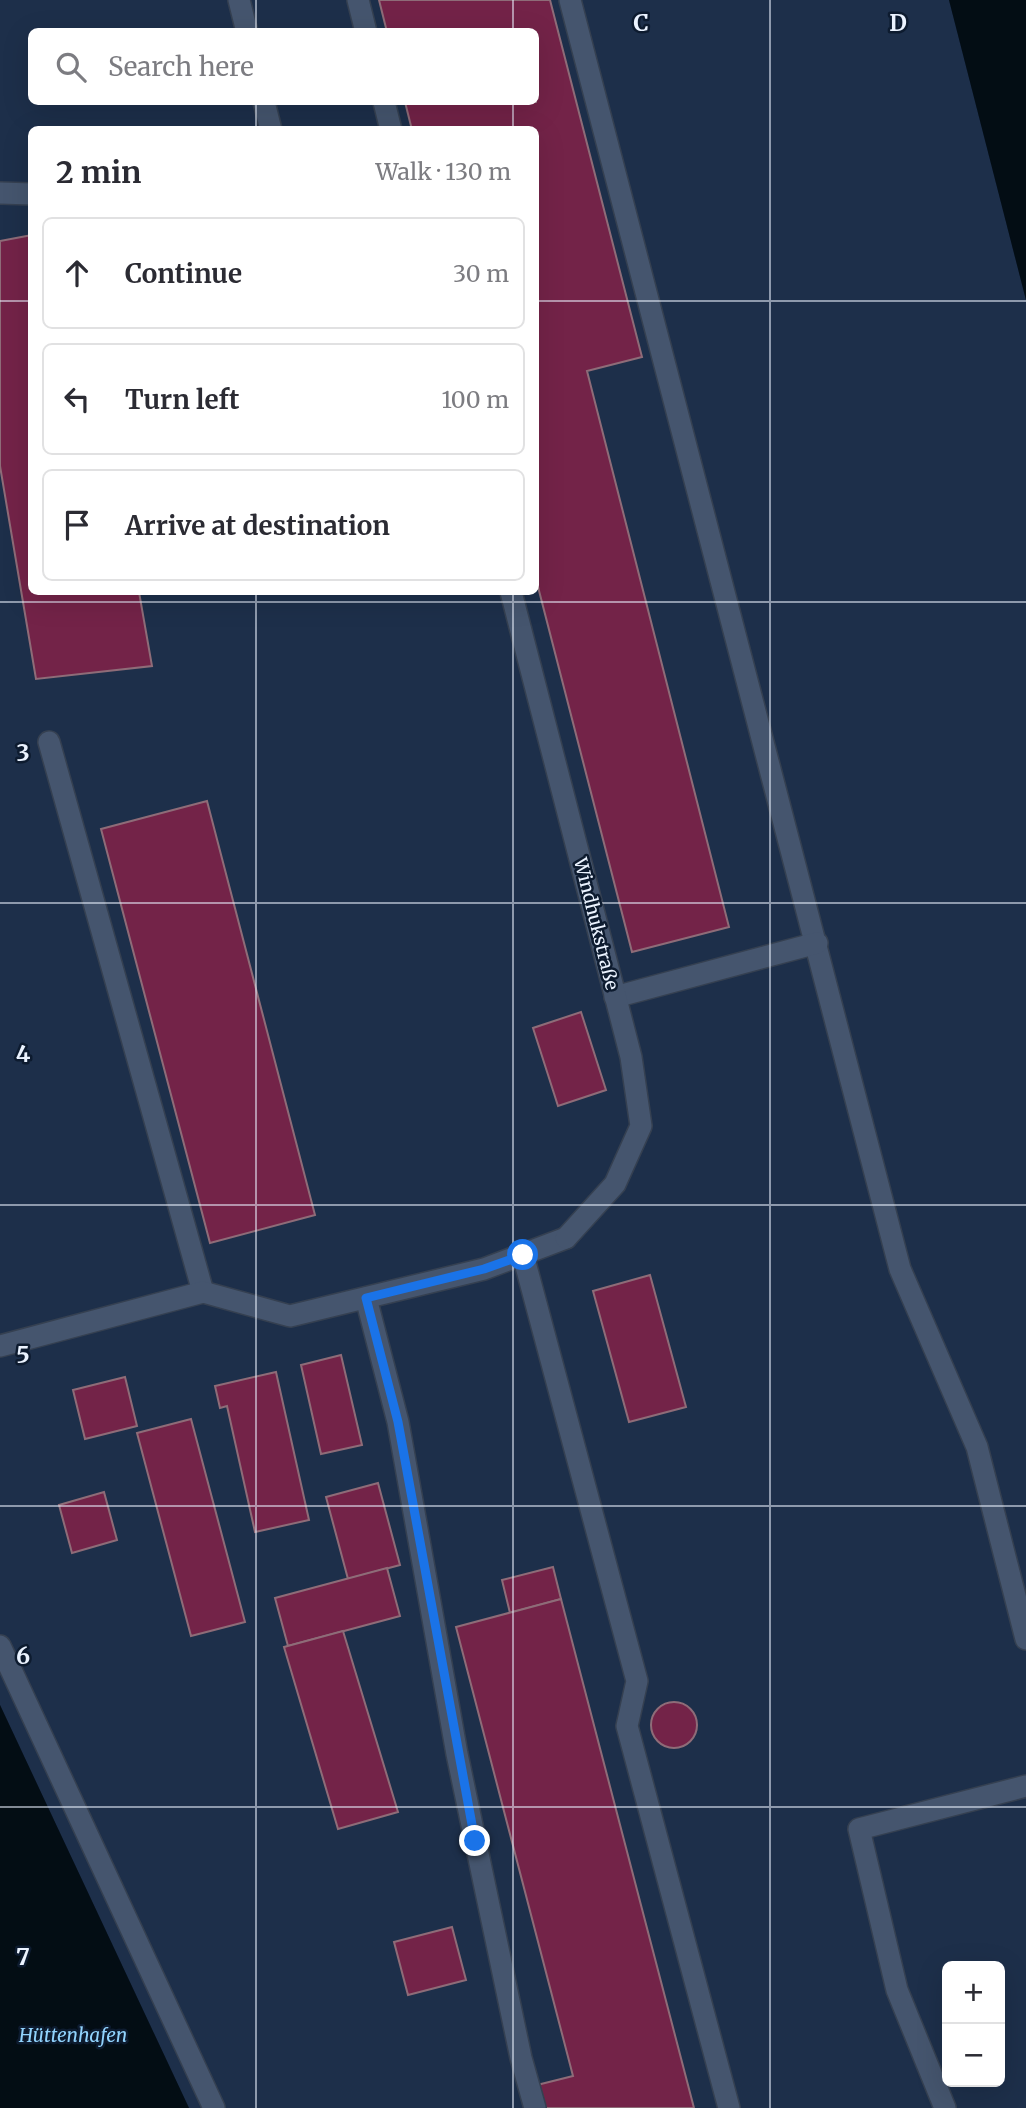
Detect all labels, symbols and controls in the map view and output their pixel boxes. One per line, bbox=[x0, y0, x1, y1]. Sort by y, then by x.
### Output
text: C bbox=[633, 8, 649, 37]
text: D bbox=[889, 8, 907, 37]
search box bbox=[28, 28, 539, 105]
icon: search bbox=[52, 48, 90, 86]
text: Search here bbox=[108, 50, 254, 83]
text: 2 min bbox=[56, 153, 141, 191]
text: Walk · 130 m bbox=[376, 157, 511, 186]
icon: ahead bbox=[58, 254, 96, 292]
text: Continue bbox=[125, 257, 242, 290]
text: 30 m bbox=[453, 259, 509, 288]
icon: left bbox=[58, 380, 96, 418]
text: Turn left bbox=[125, 383, 239, 416]
text: 100 m bbox=[441, 385, 509, 414]
icon: arrive bbox=[58, 506, 96, 544]
text: Arrive at destination bbox=[125, 509, 390, 542]
text: 3 bbox=[16, 738, 30, 767]
street label: Windhukstraße bbox=[569, 854, 624, 992]
text: 4 bbox=[16, 1039, 31, 1068]
route start bbox=[507, 1239, 538, 1270]
text: 5 bbox=[16, 1340, 30, 1369]
text: 6 bbox=[16, 1641, 30, 1670]
route end bbox=[459, 1825, 490, 1856]
text: 7 bbox=[16, 1942, 30, 1971]
map controls bbox=[942, 1961, 1005, 2087]
button: + bbox=[942, 1961, 1005, 2024]
water label: Hüttenhafen bbox=[18, 2023, 127, 2047]
button: − bbox=[942, 2024, 1005, 2087]

